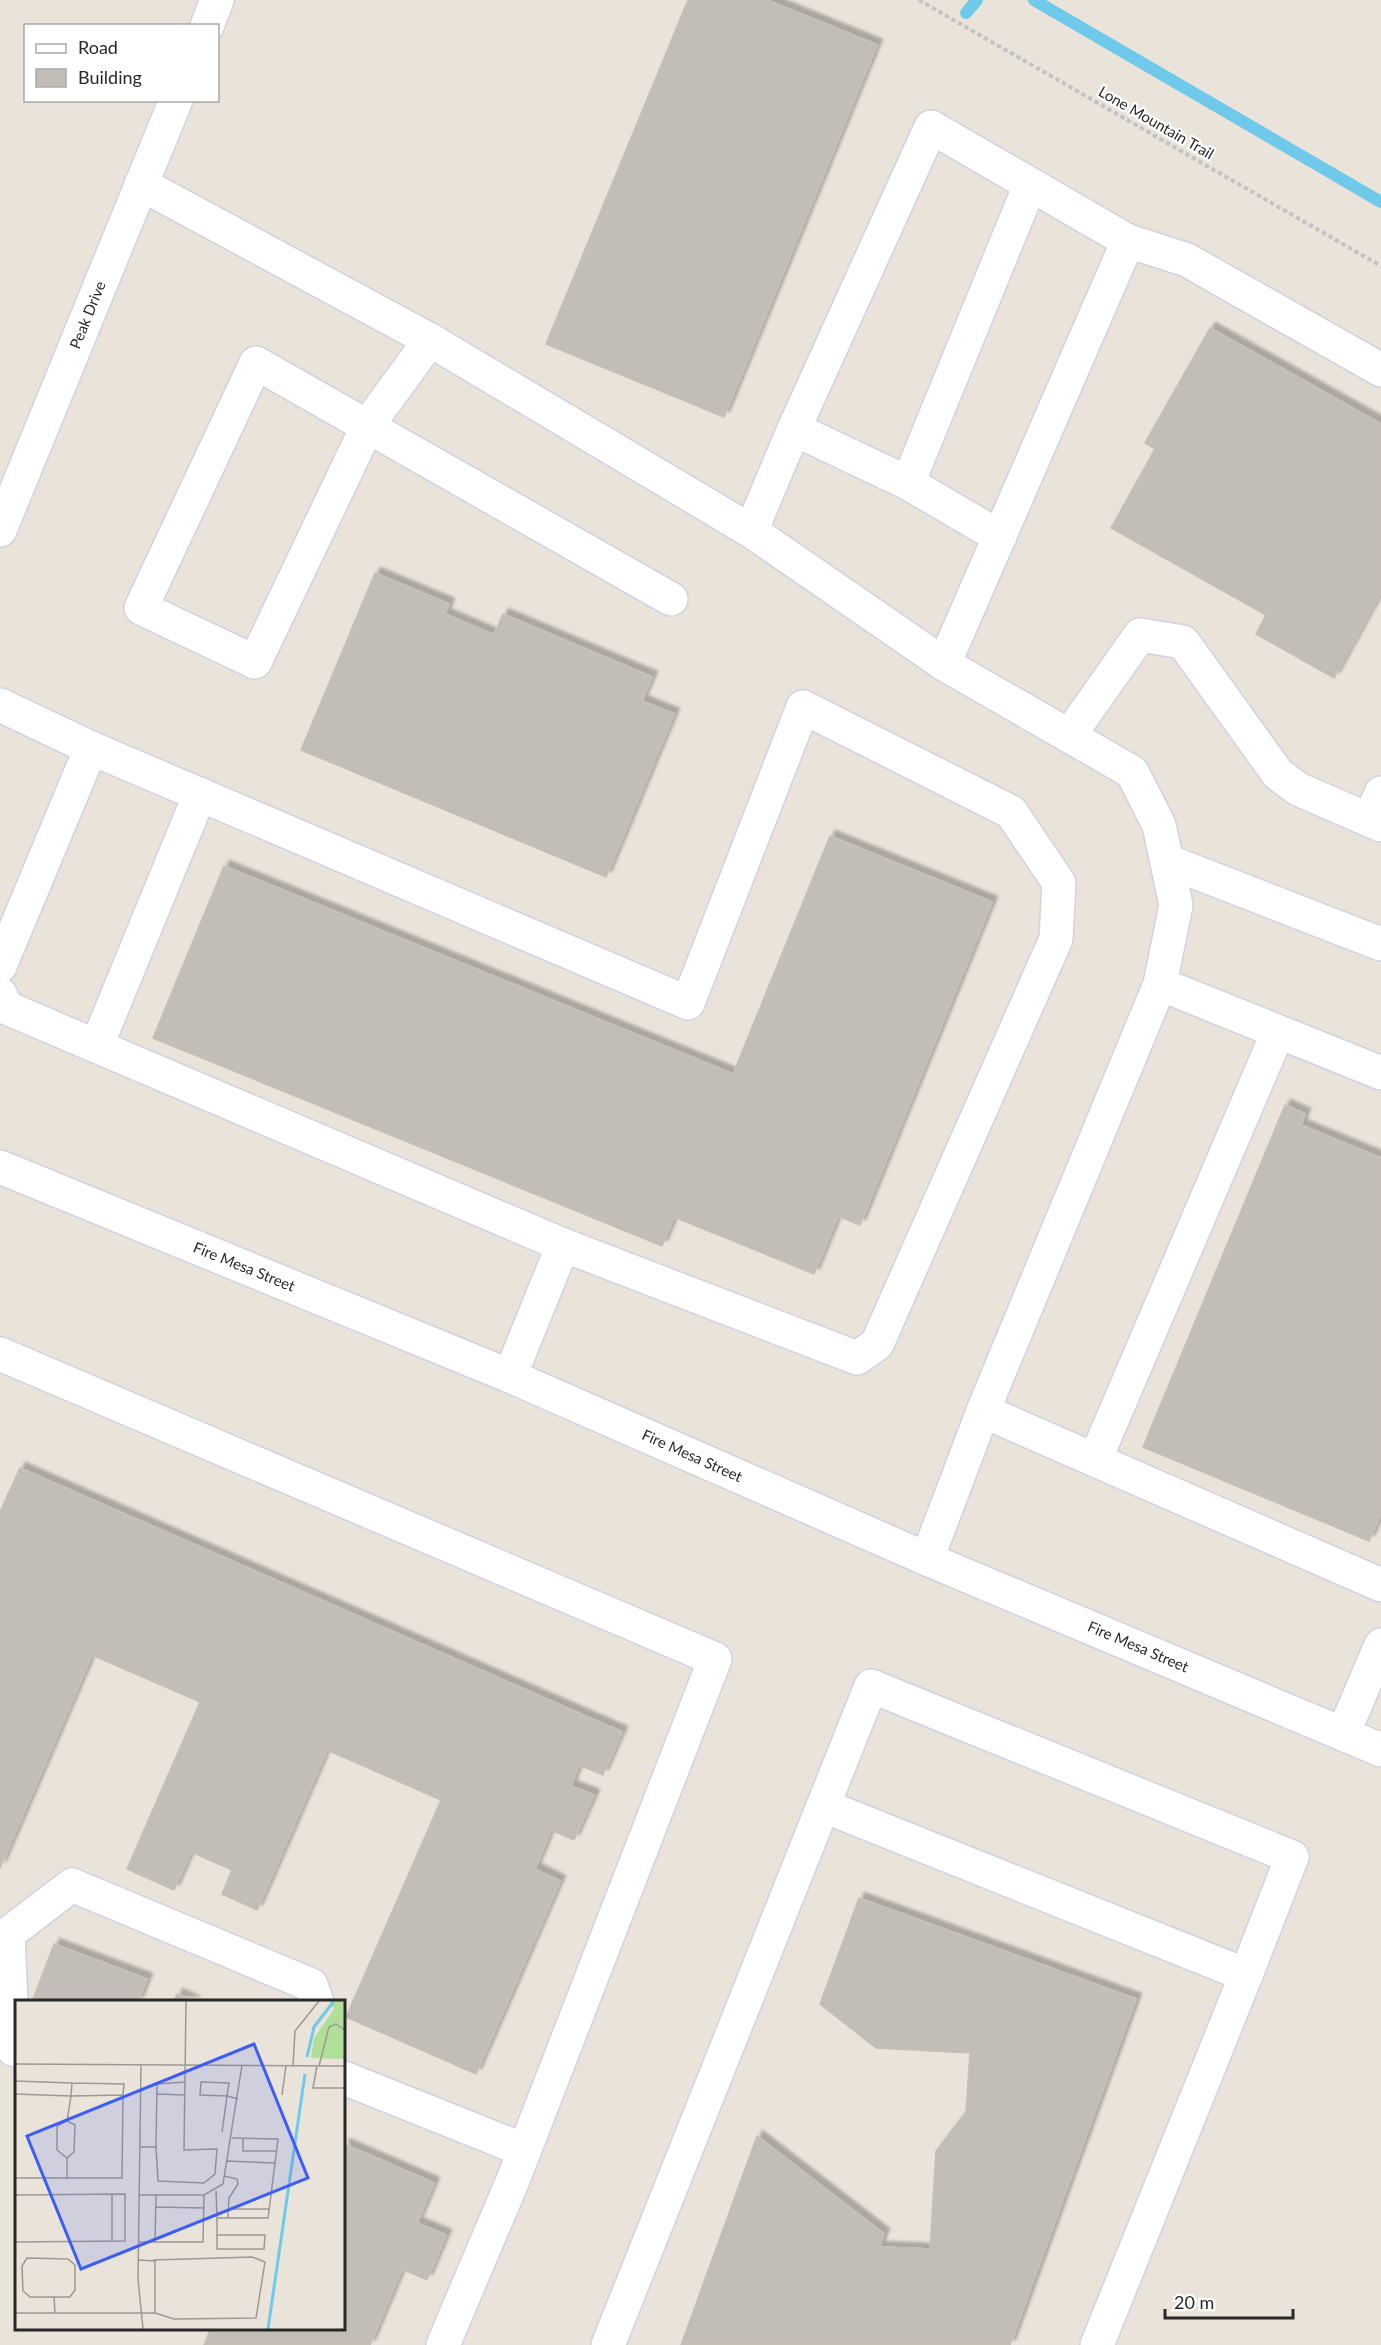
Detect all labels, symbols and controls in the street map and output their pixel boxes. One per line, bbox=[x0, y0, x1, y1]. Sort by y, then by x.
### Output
legend bbox=[24, 24, 219, 102]
text: Road bbox=[78, 36, 118, 58]
text: Building bbox=[78, 66, 142, 88]
street label: Lone Mountain Trail bbox=[1096, 82, 1217, 162]
street label: Peak Drive bbox=[65, 278, 109, 351]
street label: Fire Mesa Street bbox=[191, 1238, 298, 1295]
street label: Fire Mesa Street bbox=[639, 1425, 746, 1485]
street label: Fire Mesa Street bbox=[1085, 1617, 1192, 1676]
inset map bbox=[15, 2000, 345, 2330]
scale bar bbox=[1165, 2282, 1292, 2320]
text: 20 m bbox=[1174, 2291, 1214, 2313]

